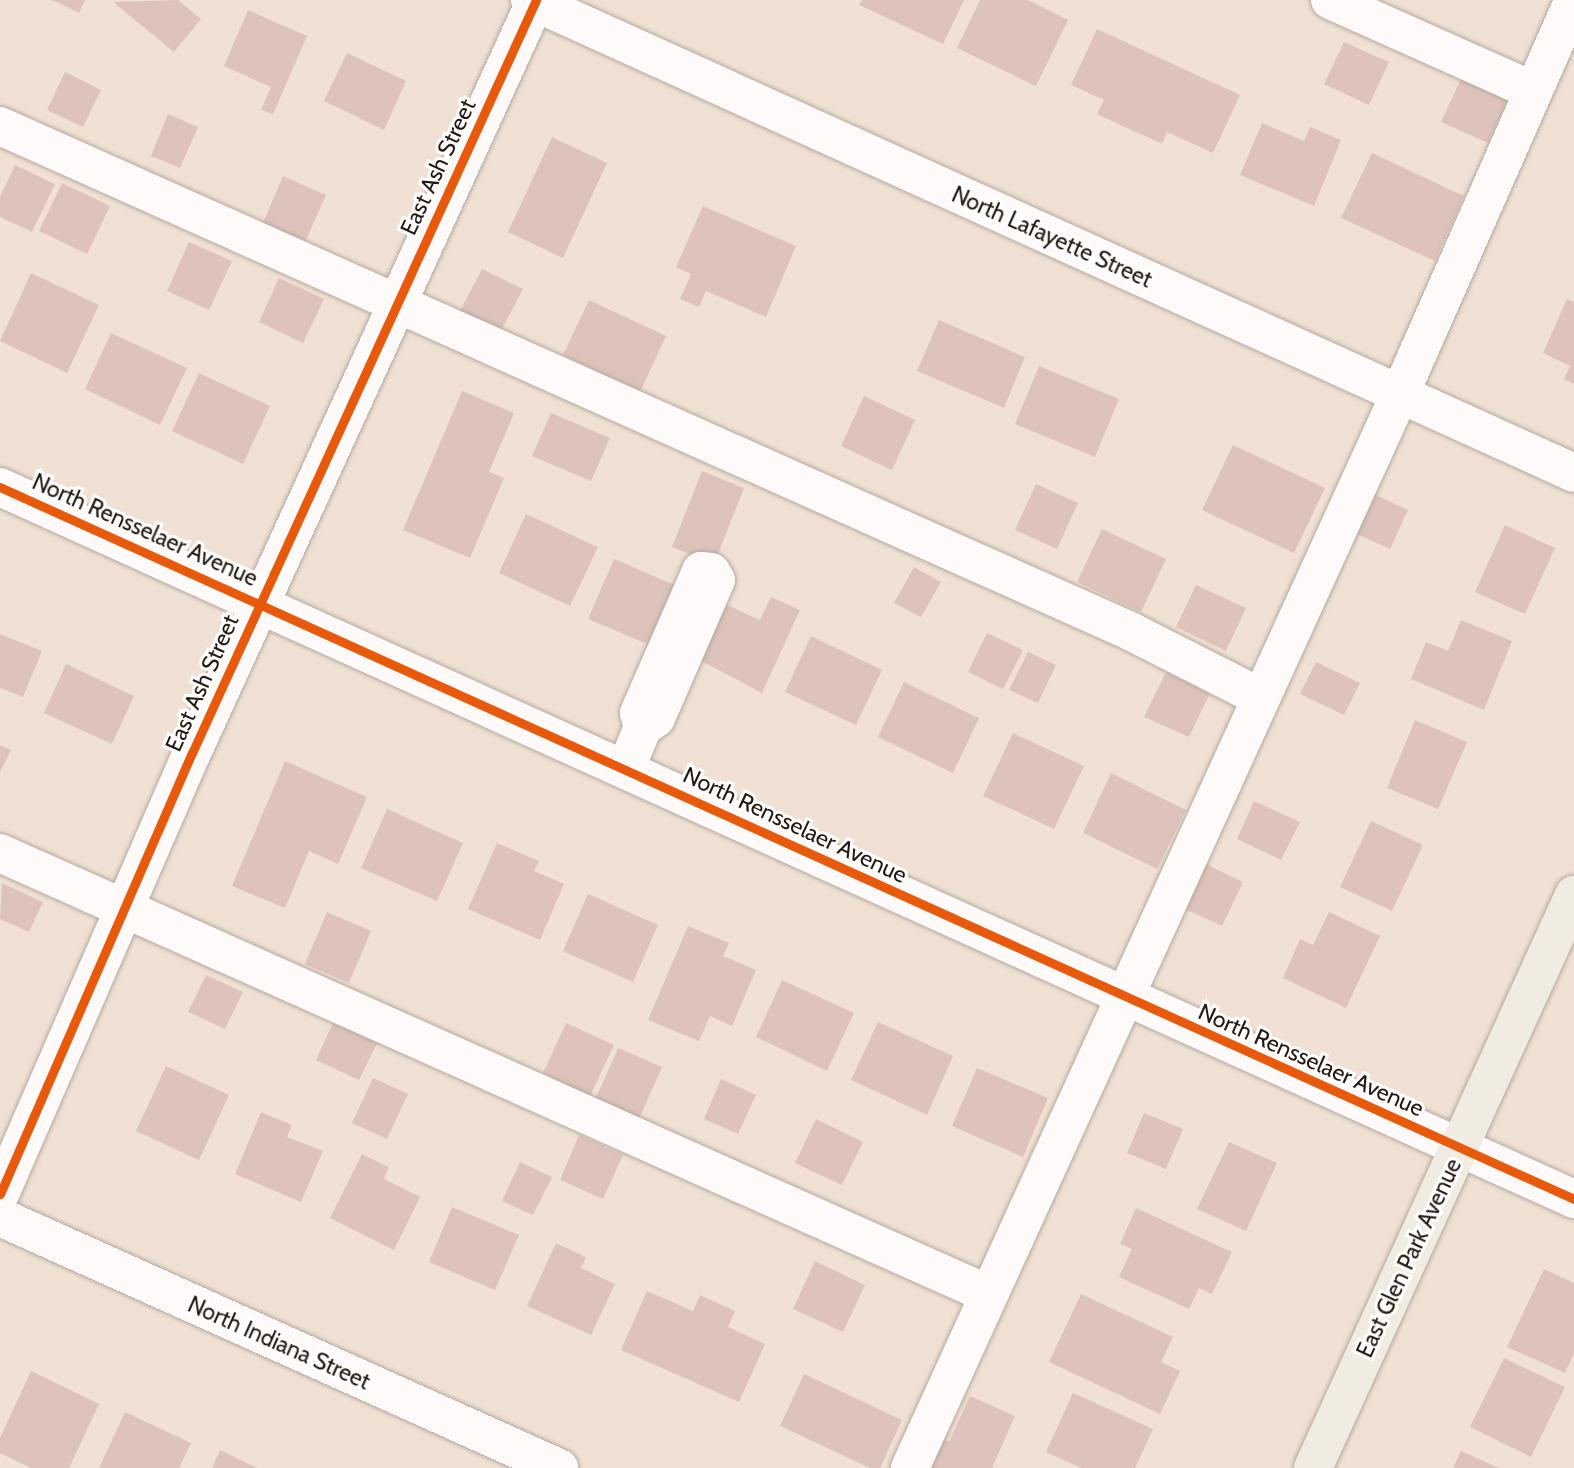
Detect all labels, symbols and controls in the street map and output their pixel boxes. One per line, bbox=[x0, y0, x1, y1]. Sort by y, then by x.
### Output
street label: East Ash Street bbox=[395, 95, 481, 239]
street label: North Lafayette Street bbox=[948, 180, 1156, 294]
street label: North Rensselaer Avenue bbox=[28, 468, 262, 592]
street label: East Ash Street bbox=[160, 610, 244, 756]
street label: North Rensselaer Avenue bbox=[679, 761, 911, 889]
street label: North Rensselaer Avenue bbox=[1194, 998, 1428, 1122]
street label: East Glen Park Avenue bbox=[1351, 1154, 1467, 1362]
street label: North Indiana Street bbox=[184, 1290, 374, 1396]

